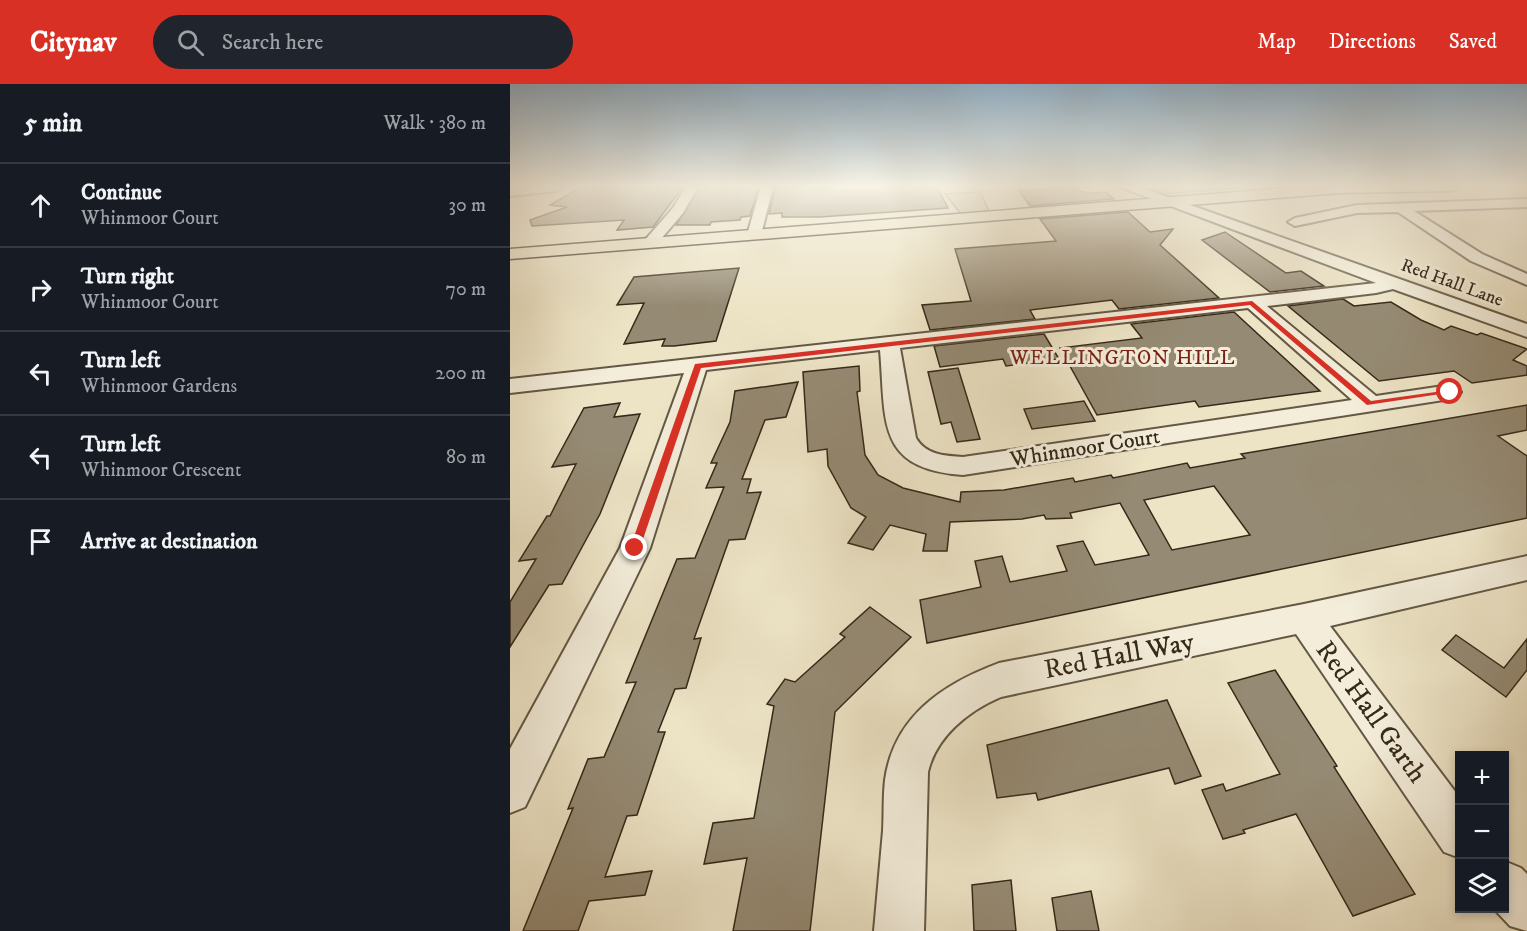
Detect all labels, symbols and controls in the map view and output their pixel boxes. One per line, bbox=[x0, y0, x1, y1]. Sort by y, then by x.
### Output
search box bbox=[153, 15, 573, 69]
text: Citynav bbox=[30, 25, 117, 60]
icon: search bbox=[174, 26, 207, 59]
text: Search here bbox=[222, 29, 323, 56]
text: Map bbox=[1257, 29, 1296, 55]
text: Directions bbox=[1329, 29, 1416, 55]
text: Saved bbox=[1449, 29, 1497, 55]
text: 5 min bbox=[24, 107, 82, 140]
text: Walk · 380 m bbox=[384, 111, 486, 136]
text: Continue bbox=[81, 179, 162, 206]
icon: ahead bbox=[24, 189, 57, 222]
text: 30 m bbox=[448, 193, 486, 218]
text: Whinmoor Court bbox=[81, 206, 219, 231]
street label: Red Hall Lane bbox=[1398, 254, 1506, 312]
text: Turn right bbox=[81, 263, 174, 290]
icon: right bbox=[24, 273, 57, 306]
text: 70 m bbox=[445, 277, 486, 302]
text: Whinmoor Court bbox=[81, 290, 219, 315]
district label: WELLINGTON HILL bbox=[1009, 346, 1236, 371]
text: Turn left bbox=[81, 347, 161, 374]
icon: left bbox=[24, 357, 57, 390]
text: 200 m bbox=[435, 361, 486, 386]
text: Whinmoor Gardens bbox=[81, 374, 237, 399]
route start bbox=[1436, 378, 1462, 404]
street label: Whinmoor Court bbox=[1007, 423, 1162, 473]
text: Turn left bbox=[81, 431, 161, 458]
icon: left bbox=[24, 441, 57, 474]
text: 80 m bbox=[446, 445, 486, 470]
text: Whinmoor Crescent bbox=[81, 458, 241, 483]
icon: arrive bbox=[24, 525, 57, 558]
text: Arrive at destination bbox=[81, 528, 258, 555]
route end bbox=[621, 534, 647, 560]
street label: Red Hall Way bbox=[1041, 625, 1197, 687]
street label: Red Hall Garth bbox=[1308, 634, 1434, 790]
map controls bbox=[1455, 751, 1509, 913]
button: + bbox=[1455, 751, 1509, 805]
button: − bbox=[1455, 805, 1509, 859]
button: layers bbox=[1455, 859, 1509, 913]

